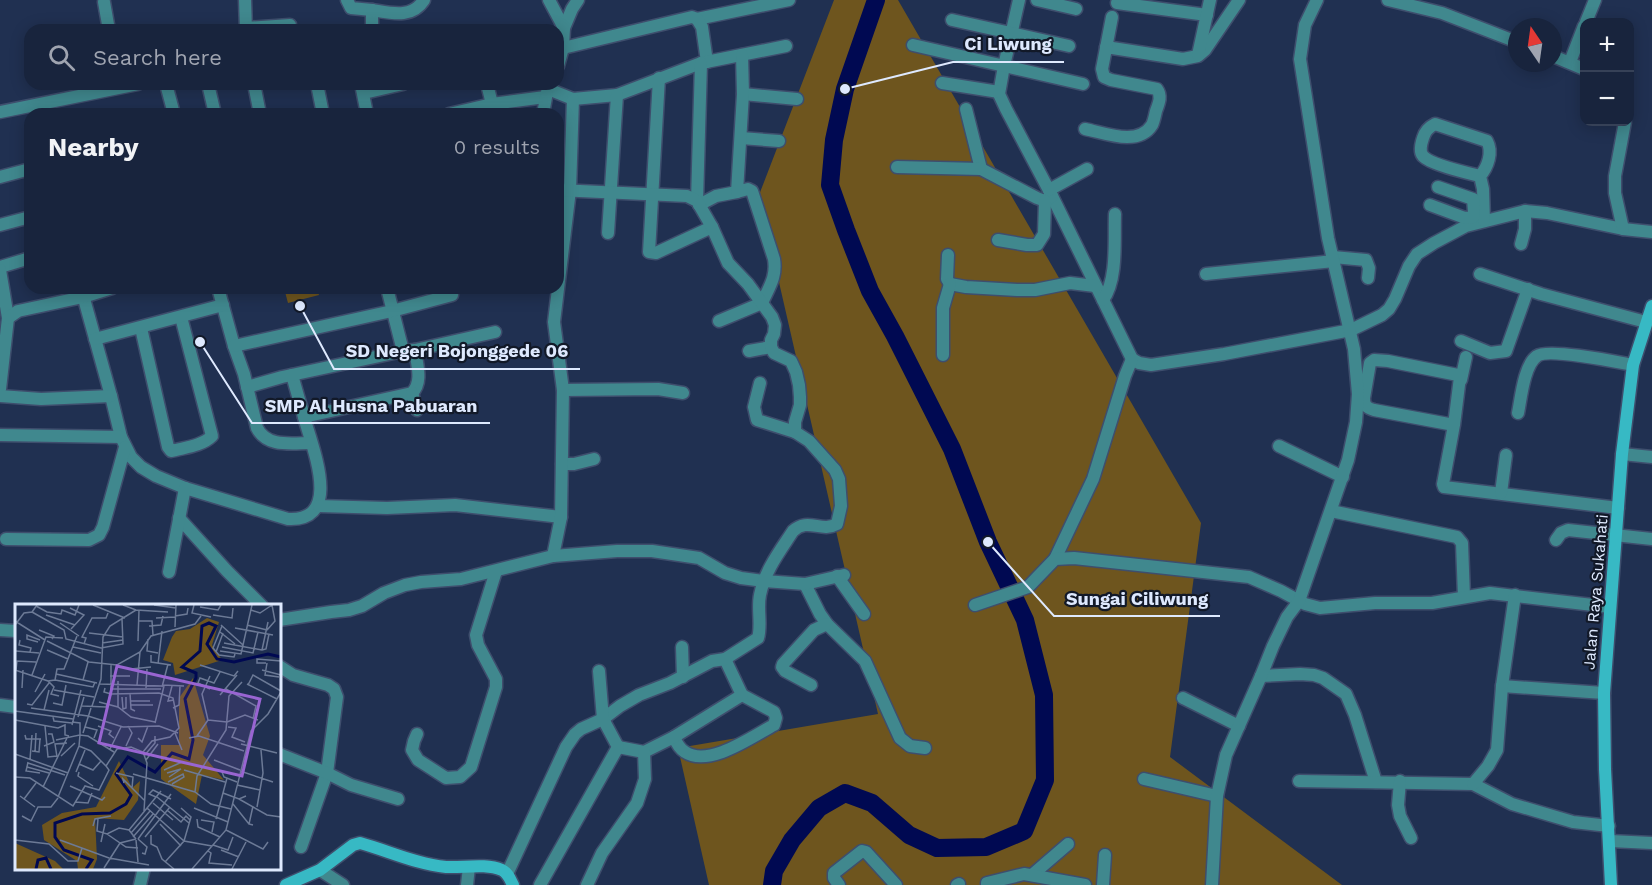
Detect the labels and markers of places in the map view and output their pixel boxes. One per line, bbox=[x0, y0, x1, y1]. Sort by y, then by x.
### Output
callout: Ci Liwung bbox=[953, 26, 1064, 62]
callout: SD Negeri Bojonggede 06 bbox=[334, 333, 580, 369]
callout: SMP Al Husna Pabuaran bbox=[252, 387, 490, 423]
callout: Sungai Ciliwung bbox=[1054, 580, 1220, 616]

